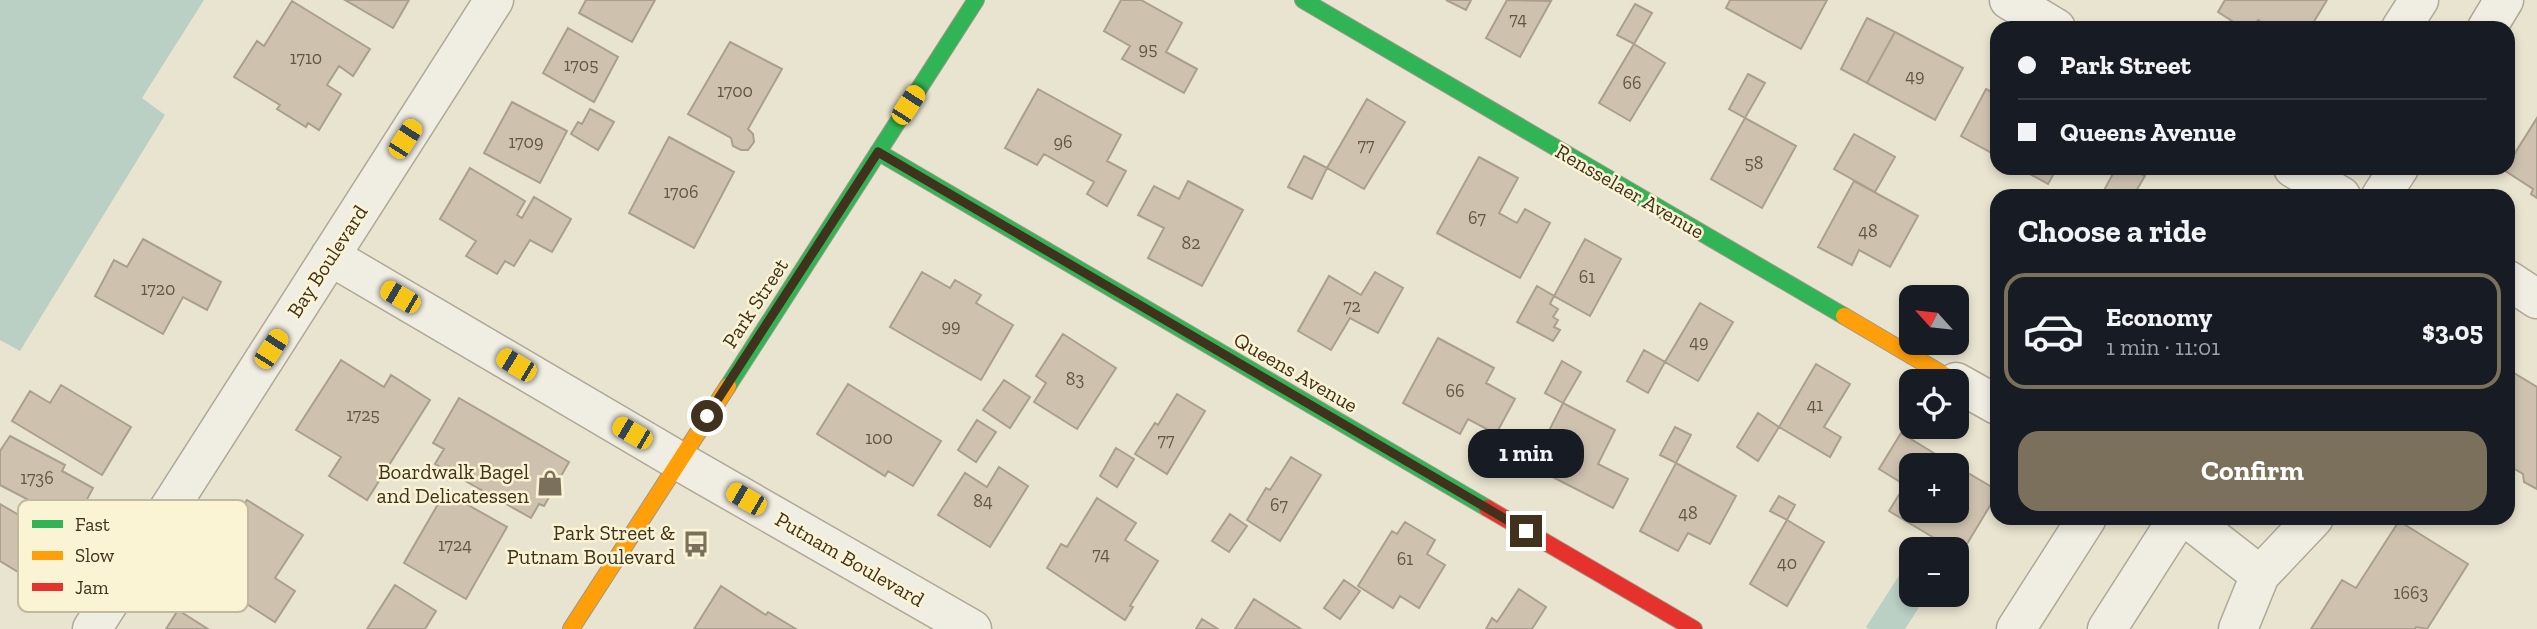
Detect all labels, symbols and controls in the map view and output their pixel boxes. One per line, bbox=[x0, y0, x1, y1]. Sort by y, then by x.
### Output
house number: 74 bbox=[1509, 8, 1527, 30]
house number: 95 bbox=[1139, 38, 1157, 60]
house number: 1710 bbox=[290, 47, 322, 69]
text: Park Street bbox=[2060, 49, 2191, 81]
house number: 1705 bbox=[564, 54, 598, 76]
house number: 49 bbox=[1905, 65, 1925, 87]
house number: 66 bbox=[1622, 72, 1642, 94]
house number: 1700 bbox=[717, 80, 753, 102]
car bbox=[888, 82, 929, 128]
car bbox=[385, 116, 426, 162]
text: Queens Avenue bbox=[2060, 116, 2236, 148]
house number: 1709 bbox=[508, 131, 544, 153]
house number: 96 bbox=[1053, 131, 1073, 153]
house number: 77 bbox=[1358, 134, 1375, 156]
street label: Rensselaer Avenue bbox=[1551, 138, 1709, 244]
house number: 58 bbox=[1745, 152, 1763, 174]
house number: 1706 bbox=[663, 181, 699, 203]
street label: Bay Boulevard bbox=[281, 200, 373, 322]
house number: 67 bbox=[1468, 207, 1487, 229]
text: Choose a ride bbox=[2018, 212, 2206, 250]
house number: 48 bbox=[1858, 220, 1878, 242]
house number: 82 bbox=[1182, 232, 1200, 254]
street label: Park Street bbox=[717, 253, 793, 352]
house number: 61 bbox=[1579, 266, 1595, 288]
car bbox=[377, 277, 424, 317]
house number: 1720 bbox=[141, 278, 175, 300]
north arrow bbox=[1899, 285, 1969, 355]
map controls bbox=[1899, 285, 1969, 607]
house number: 72 bbox=[1343, 295, 1361, 317]
icon: car bbox=[2022, 300, 2085, 363]
text: Economy bbox=[2106, 301, 2212, 333]
house number: 99 bbox=[941, 315, 961, 337]
text: $3.05 bbox=[2422, 315, 2483, 347]
car bbox=[251, 326, 292, 372]
street label: Queens Avenue bbox=[1230, 326, 1362, 418]
house number: 49 bbox=[1689, 331, 1709, 353]
text: 1 min · 11:01 bbox=[2106, 333, 2220, 361]
car bbox=[493, 345, 540, 385]
house number: 83 bbox=[1066, 368, 1084, 390]
button: locate bbox=[1899, 369, 1969, 439]
house number: 66 bbox=[1445, 380, 1465, 402]
house number: 41 bbox=[1807, 394, 1823, 416]
route start bbox=[691, 400, 723, 432]
house number: 1725 bbox=[346, 404, 380, 426]
car bbox=[609, 413, 656, 453]
house number: 100 bbox=[865, 427, 893, 449]
house number: 77 bbox=[1158, 429, 1175, 451]
callout: 1 min bbox=[1468, 430, 1584, 478]
button: Confirm bbox=[2018, 431, 2487, 511]
text: 1 min bbox=[1499, 439, 1553, 467]
button: + bbox=[1899, 453, 1969, 523]
place label: Boardwalk Bagel and Delicatessen bbox=[377, 459, 529, 508]
house number: 1736 bbox=[20, 467, 54, 489]
shop icon: Boardwalk Bagel and Delicatessen bbox=[535, 468, 565, 498]
car bbox=[723, 479, 770, 519]
house number: 84 bbox=[973, 490, 993, 512]
house number: 67 bbox=[1270, 494, 1289, 516]
legend bbox=[18, 500, 248, 612]
house number: 48 bbox=[1678, 502, 1698, 524]
street label: Putnam Boulevard bbox=[771, 506, 929, 612]
text: Fast bbox=[75, 513, 110, 536]
route end bbox=[1510, 515, 1542, 547]
place label: Park Street & Putnam Boulevard bbox=[507, 520, 675, 569]
bus stop icon: Park Street & Putnam Boulevard bbox=[681, 529, 711, 559]
house number: 1724 bbox=[438, 534, 472, 556]
button: − bbox=[1899, 537, 1969, 607]
house number: 74 bbox=[1092, 543, 1110, 565]
text: Slow bbox=[75, 544, 115, 567]
house number: 61 bbox=[1397, 548, 1413, 570]
house number: 40 bbox=[1777, 552, 1797, 574]
text: Jam bbox=[75, 576, 109, 599]
house number: 1663 bbox=[2394, 582, 2429, 604]

